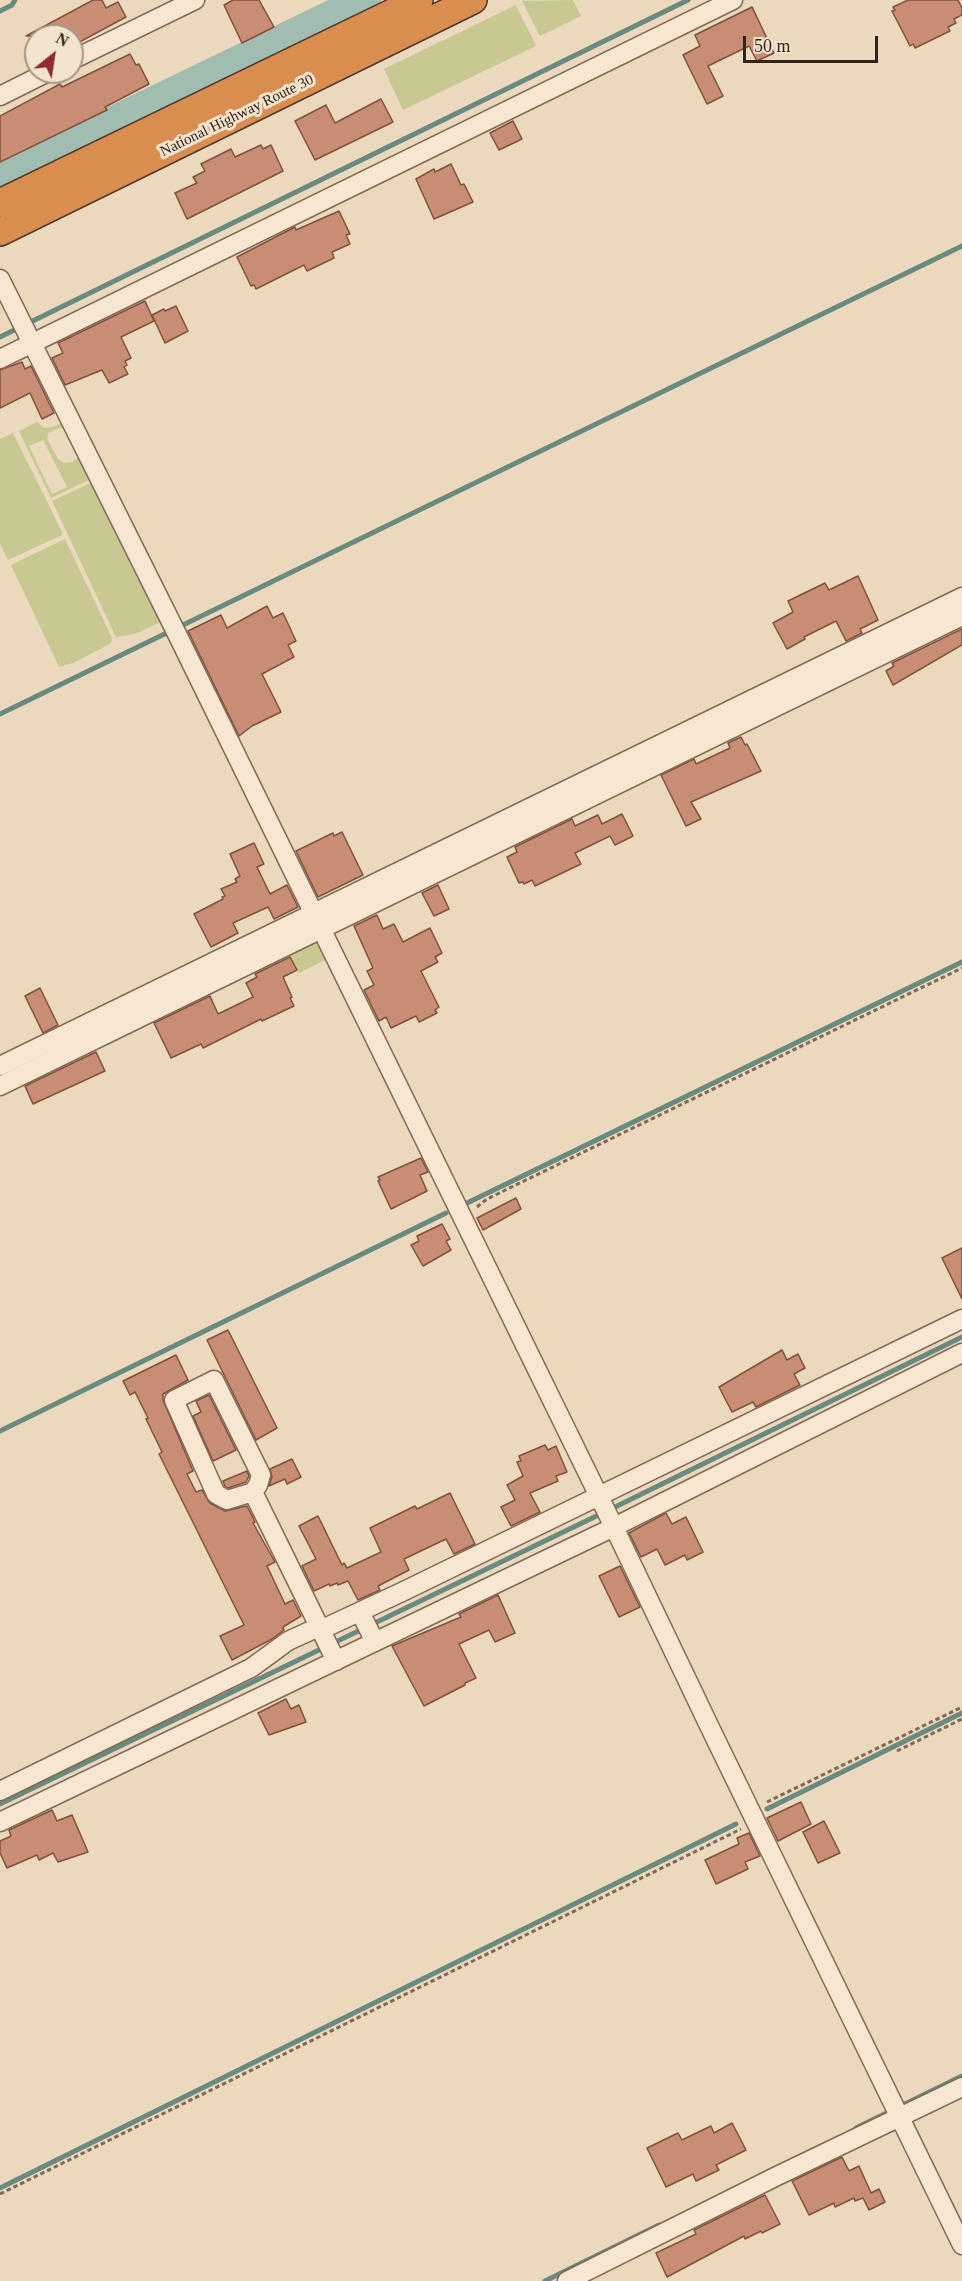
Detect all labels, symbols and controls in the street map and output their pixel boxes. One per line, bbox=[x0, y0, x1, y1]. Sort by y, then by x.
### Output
north arrow bbox=[24, 24, 84, 84]
scale bar bbox=[746, 24, 881, 62]
text: N bbox=[53, 29, 72, 50]
text: 50 m bbox=[754, 36, 791, 56]
street label: National Highway Route 30 bbox=[157, 71, 317, 161]

